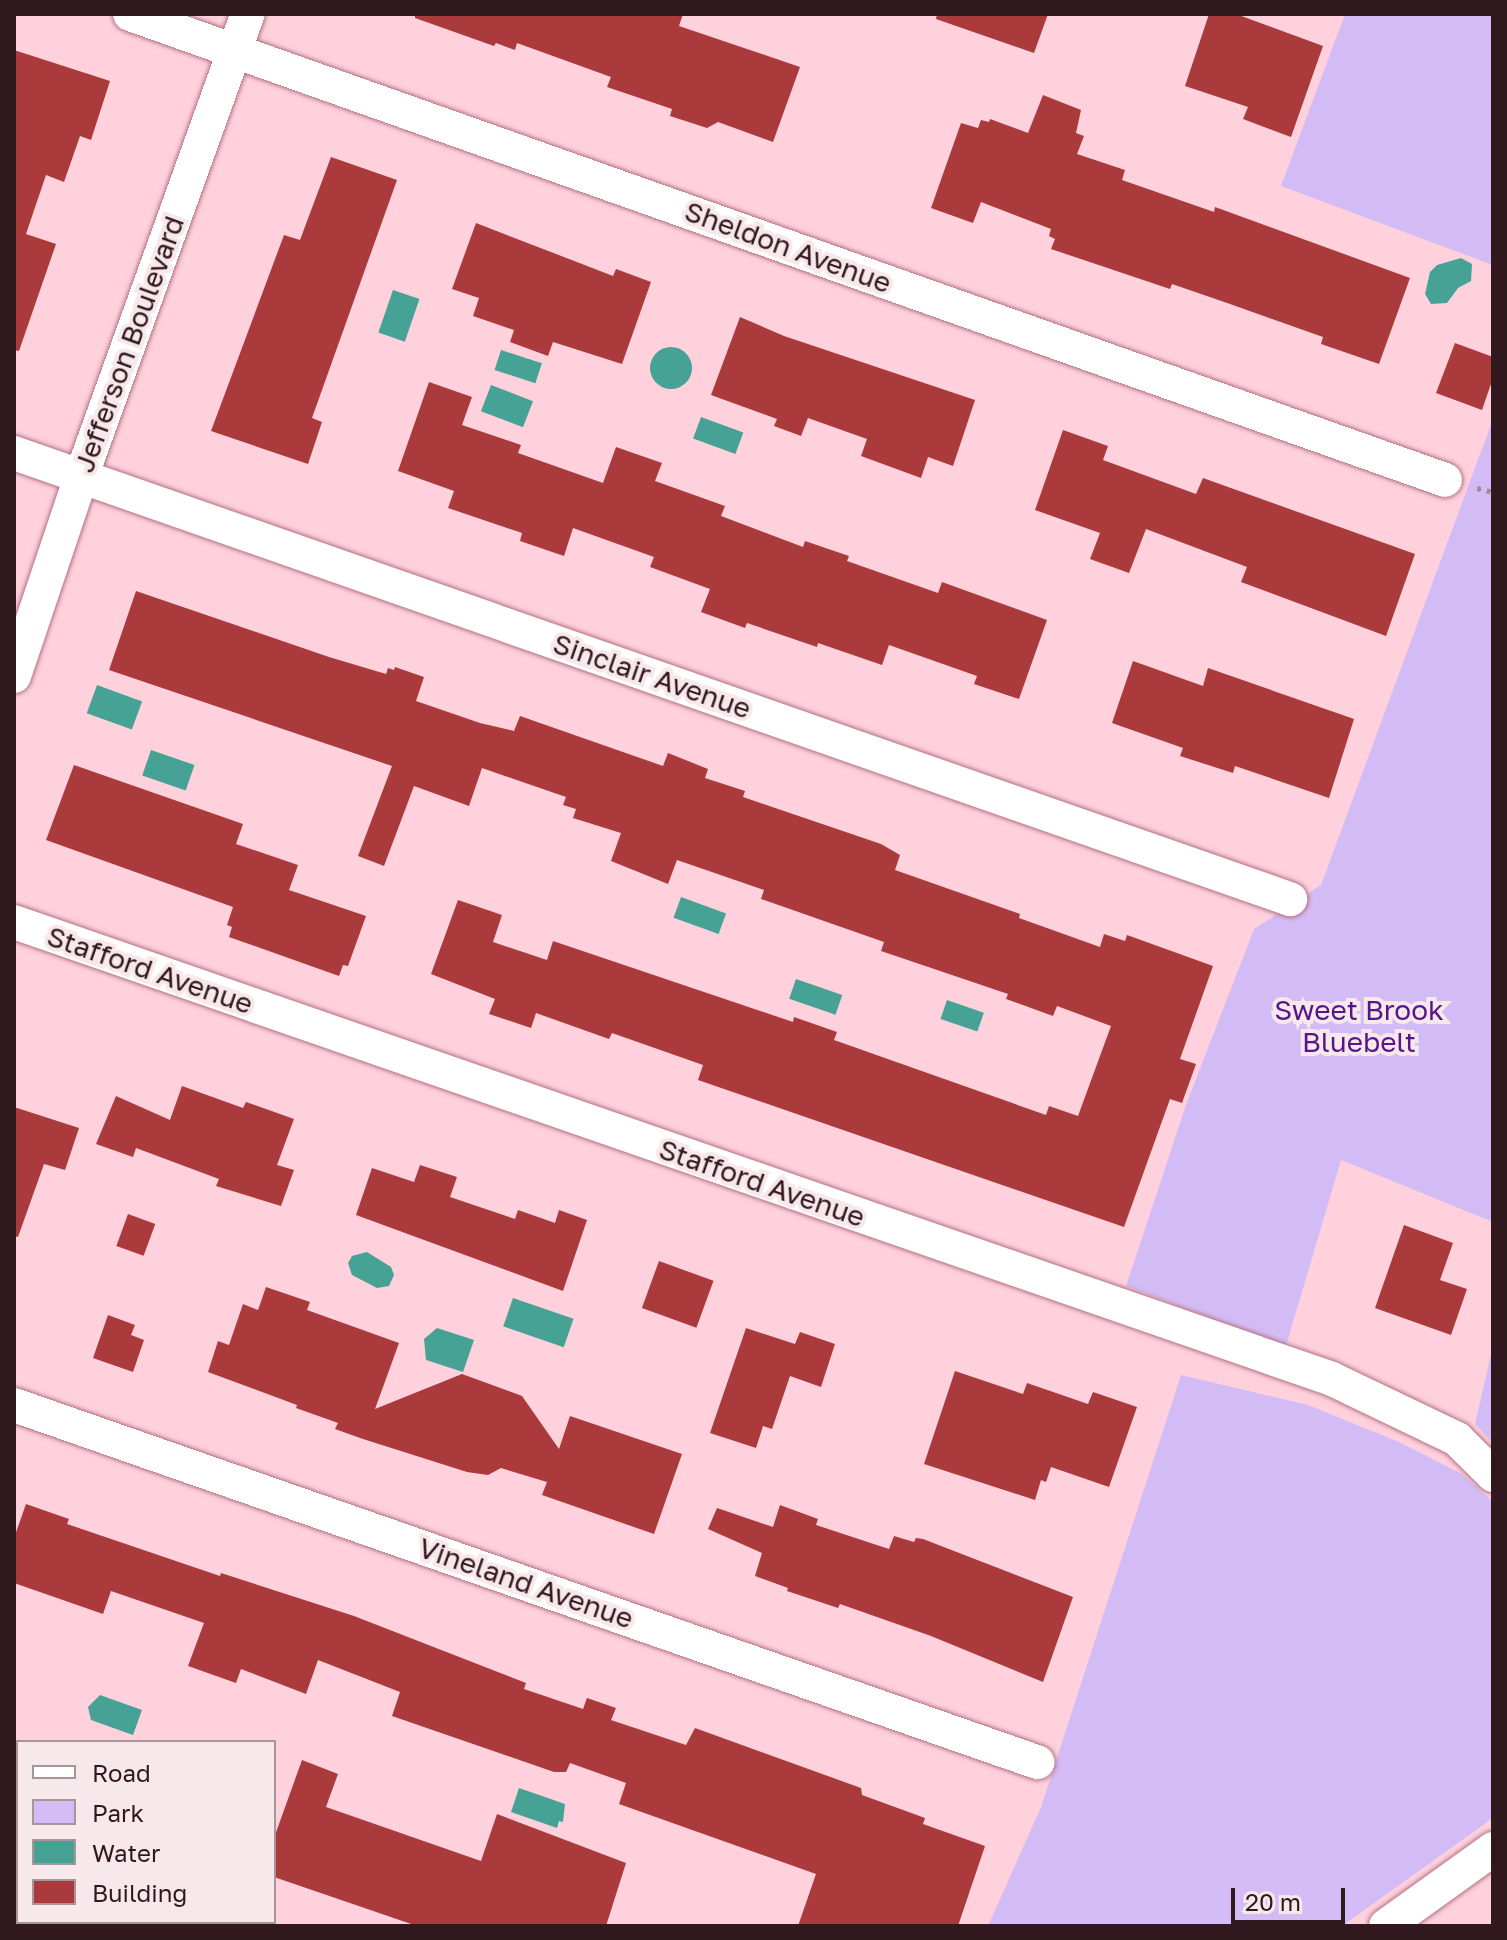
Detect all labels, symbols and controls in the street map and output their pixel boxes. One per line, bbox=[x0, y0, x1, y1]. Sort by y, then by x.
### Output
street label: Sheldon Avenue bbox=[680, 194, 896, 300]
street label: Jefferson Boulevard bbox=[67, 211, 191, 477]
street label: Sinclair Avenue bbox=[549, 626, 755, 726]
street label: Stafford Avenue bbox=[43, 919, 257, 1021]
park label: Sweet Brook Bluebelt bbox=[1274, 993, 1444, 1059]
street label: Stafford Avenue bbox=[655, 1132, 869, 1234]
street label: Vineland Avenue bbox=[414, 1531, 638, 1635]
legend bbox=[16, 1740, 276, 1924]
text: Road bbox=[92, 1758, 151, 1787]
text: Park bbox=[92, 1798, 144, 1827]
text: Water bbox=[92, 1838, 160, 1867]
scale bar bbox=[1235, 1872, 1349, 1922]
text: Building bbox=[92, 1878, 187, 1907]
text: 20 m bbox=[1245, 1887, 1301, 1916]

